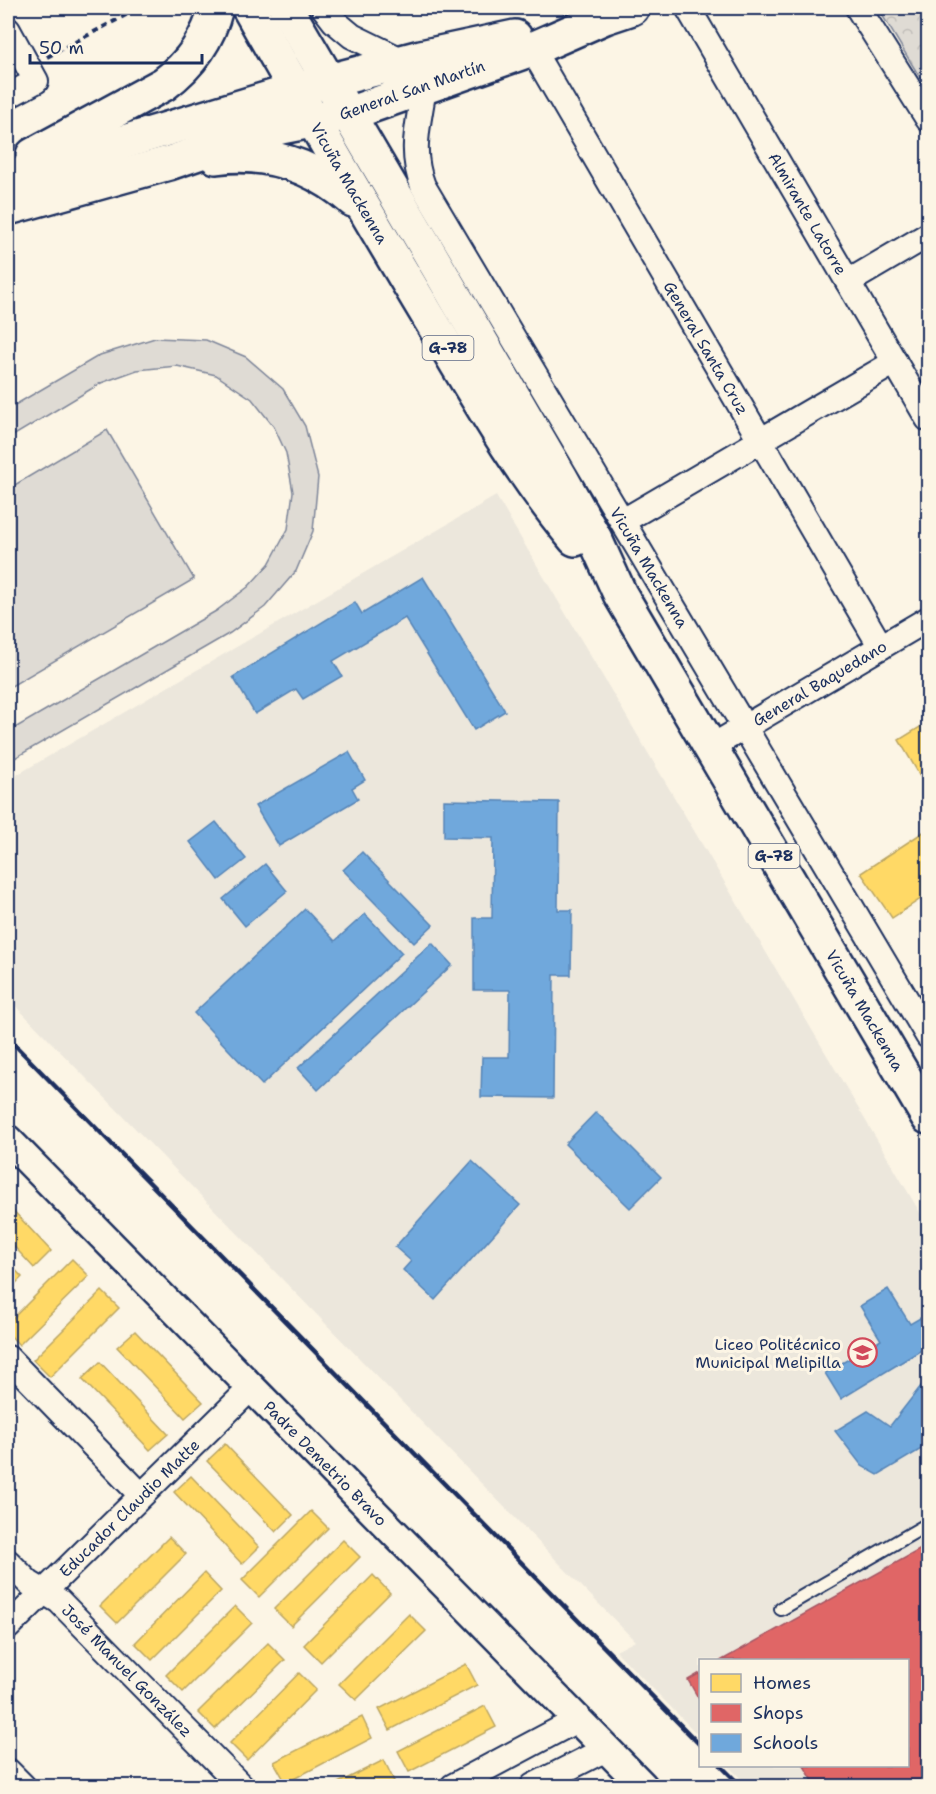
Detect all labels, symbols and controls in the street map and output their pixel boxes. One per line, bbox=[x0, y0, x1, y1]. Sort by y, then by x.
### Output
scale bar bbox=[30, 27, 202, 65]
text: 50 m bbox=[39, 36, 84, 60]
street label: General San Martín bbox=[336, 55, 488, 125]
street label: Vicuña Mackenna bbox=[306, 119, 393, 248]
street label: Almirante Latorre bbox=[764, 148, 852, 279]
street label: General Santa Cruz bbox=[659, 277, 754, 419]
road number: G-78 bbox=[422, 336, 474, 360]
street label: Vicuña Mackenna bbox=[605, 503, 694, 632]
street label: General Baquedano bbox=[749, 635, 890, 731]
road number: G-78 bbox=[748, 844, 800, 868]
street label: Vicuña Mackenna bbox=[821, 946, 909, 1075]
place label: Liceo Politécnico Municipal Melipilla bbox=[695, 1334, 841, 1373]
school or university icon: Liceo Politécnico Municipal Melipilla bbox=[846, 1337, 878, 1369]
street label: Padre Demetrio Bravo bbox=[259, 1396, 392, 1530]
street label: Educador Claudio Matte bbox=[54, 1434, 204, 1582]
street label: José Manuel González bbox=[57, 1600, 197, 1741]
legend bbox=[699, 1659, 909, 1767]
text: Homes bbox=[753, 1671, 811, 1695]
text: Shops bbox=[753, 1701, 804, 1725]
text: Schools bbox=[753, 1731, 819, 1755]

